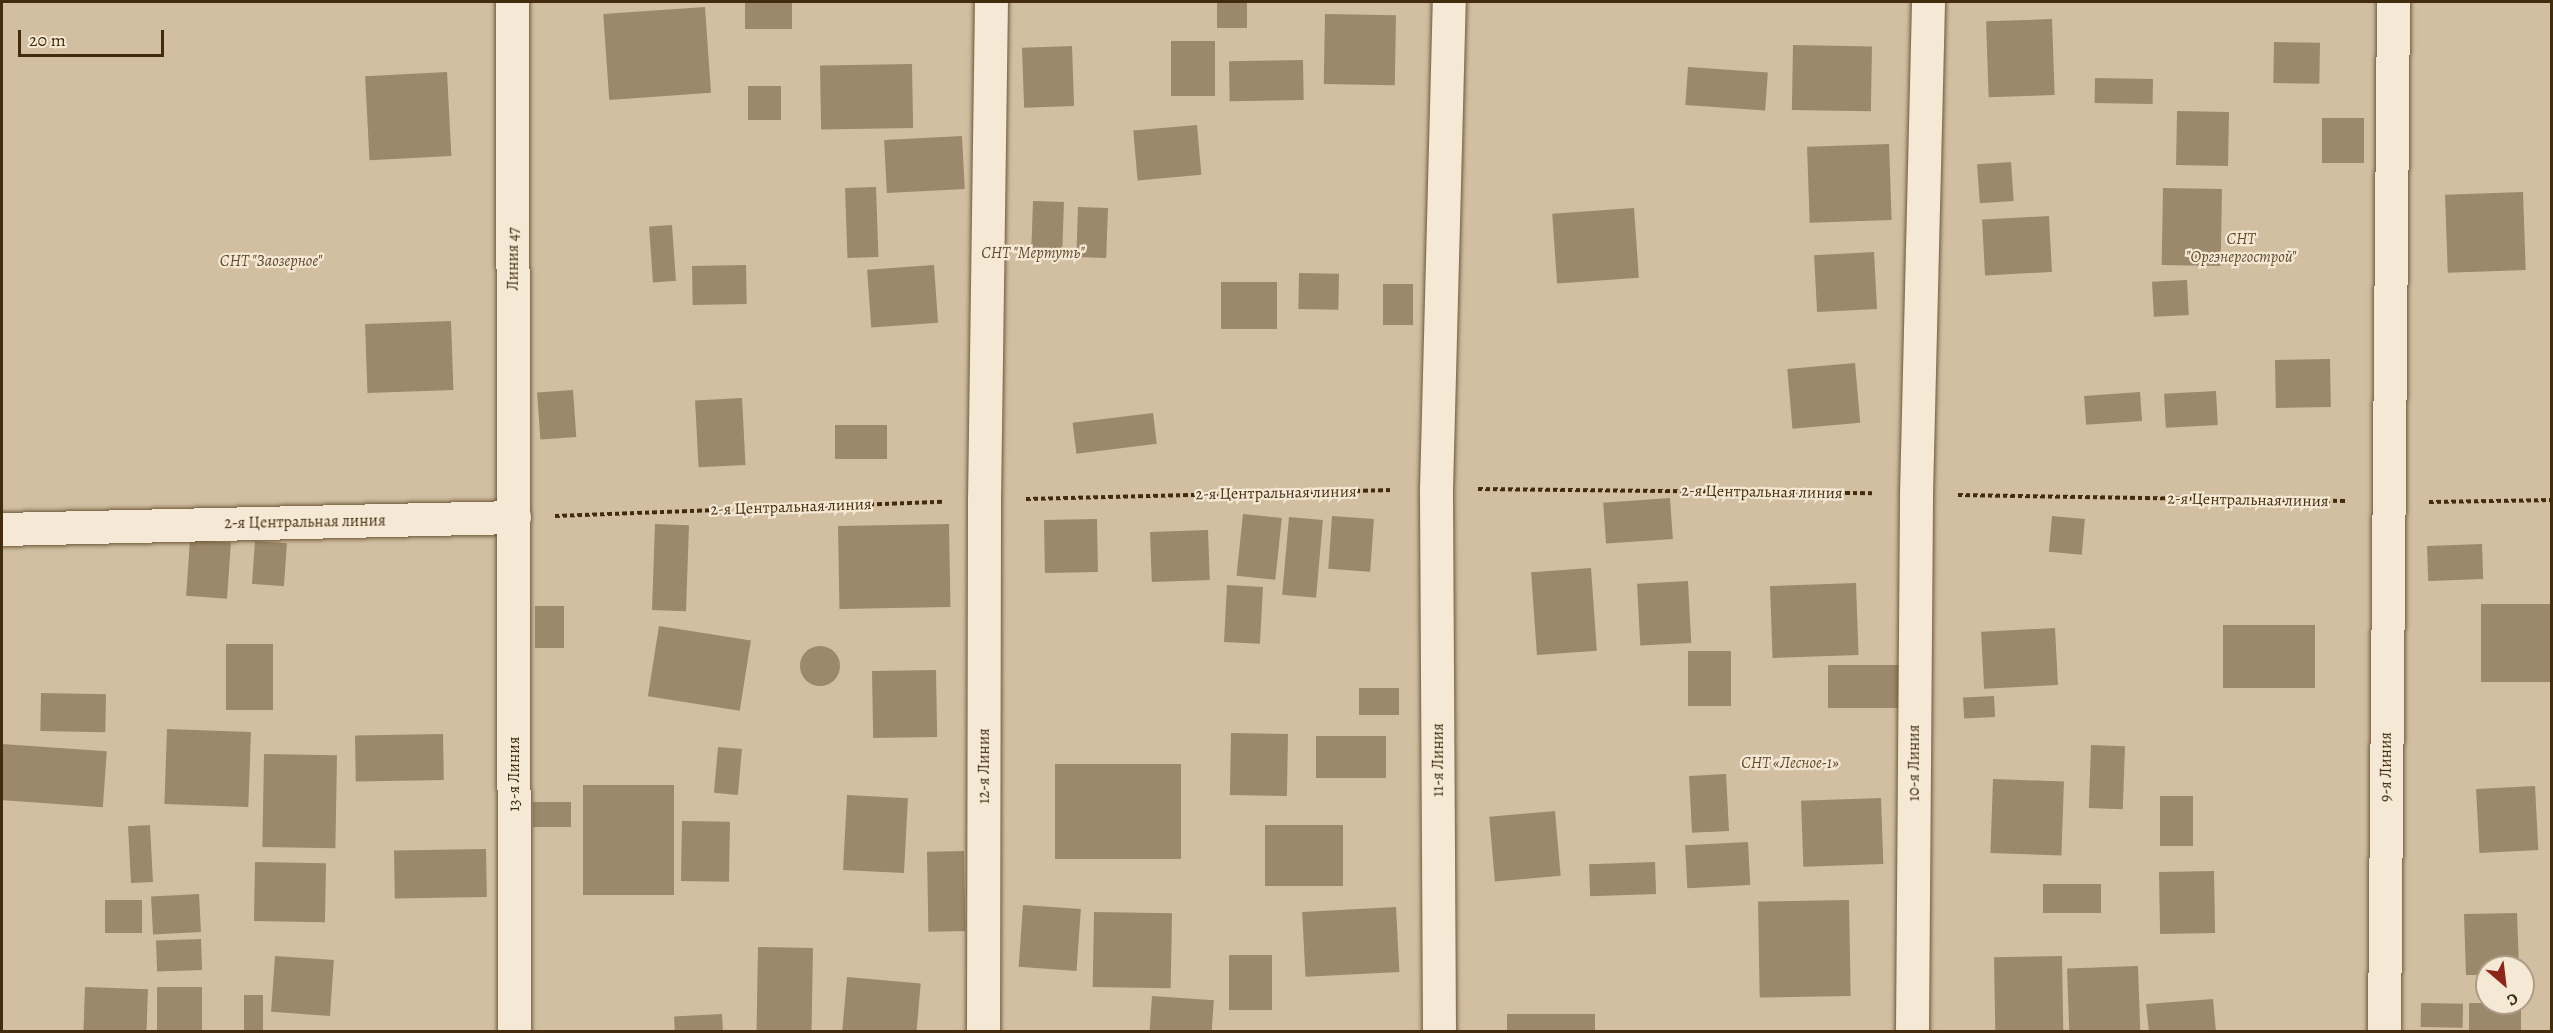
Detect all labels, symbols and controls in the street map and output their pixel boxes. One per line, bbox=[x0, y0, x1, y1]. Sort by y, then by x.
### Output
scale bar bbox=[21, 18, 166, 56]
text: 20 m bbox=[29, 28, 66, 52]
street label: Линия 47 bbox=[503, 227, 523, 291]
park label: СНТ "Оргэнергострой" bbox=[2186, 229, 2296, 267]
park label: СНТ "Мертуть" bbox=[981, 243, 1085, 263]
park label: СНТ "Заозерное" bbox=[220, 251, 322, 271]
street label: 2-я Центральная линия bbox=[1681, 481, 1843, 503]
street label: 2-я Центральная линия bbox=[1195, 482, 1357, 504]
street label: 2-я Центральная линия bbox=[2167, 489, 2329, 511]
street label: 2-я Центральная линия bbox=[710, 495, 872, 519]
street label: 2-я Центральная линия bbox=[224, 511, 386, 533]
street label: 11-я Линия bbox=[1428, 723, 1448, 797]
street label: 10-я Линия bbox=[1904, 725, 1924, 801]
street label: 12-я Линия bbox=[974, 728, 994, 804]
street label: 9-я Линия bbox=[2376, 732, 2396, 802]
street label: 13-я Линия bbox=[504, 737, 524, 811]
park label: СНТ «Лесное-1» bbox=[1741, 753, 1839, 773]
north arrow bbox=[2475, 955, 2535, 1015]
text: С bbox=[2503, 987, 2522, 1011]

